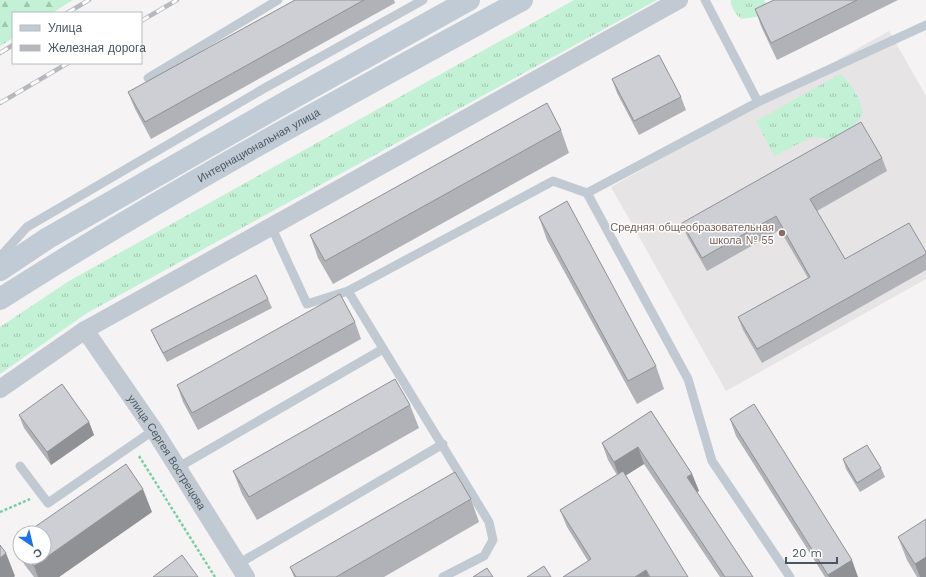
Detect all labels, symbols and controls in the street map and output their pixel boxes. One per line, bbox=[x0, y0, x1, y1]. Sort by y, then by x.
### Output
legend bbox=[12, 12, 142, 64]
text: Улица bbox=[48, 21, 82, 35]
text: Железная дорога bbox=[48, 41, 146, 55]
street label: Интернациональная улица bbox=[195, 105, 323, 185]
place label: Средняя общеобразовательная школа № 55 bbox=[610, 221, 774, 247]
marker: Средняя общеобразовательная школа № 55 bbox=[777, 228, 787, 238]
street label: улица Сергея Вострецова bbox=[125, 392, 209, 513]
north arrow bbox=[12, 525, 52, 565]
scale bar bbox=[786, 539, 837, 565]
text: С bbox=[30, 545, 44, 560]
text: 20 m bbox=[792, 546, 822, 560]

